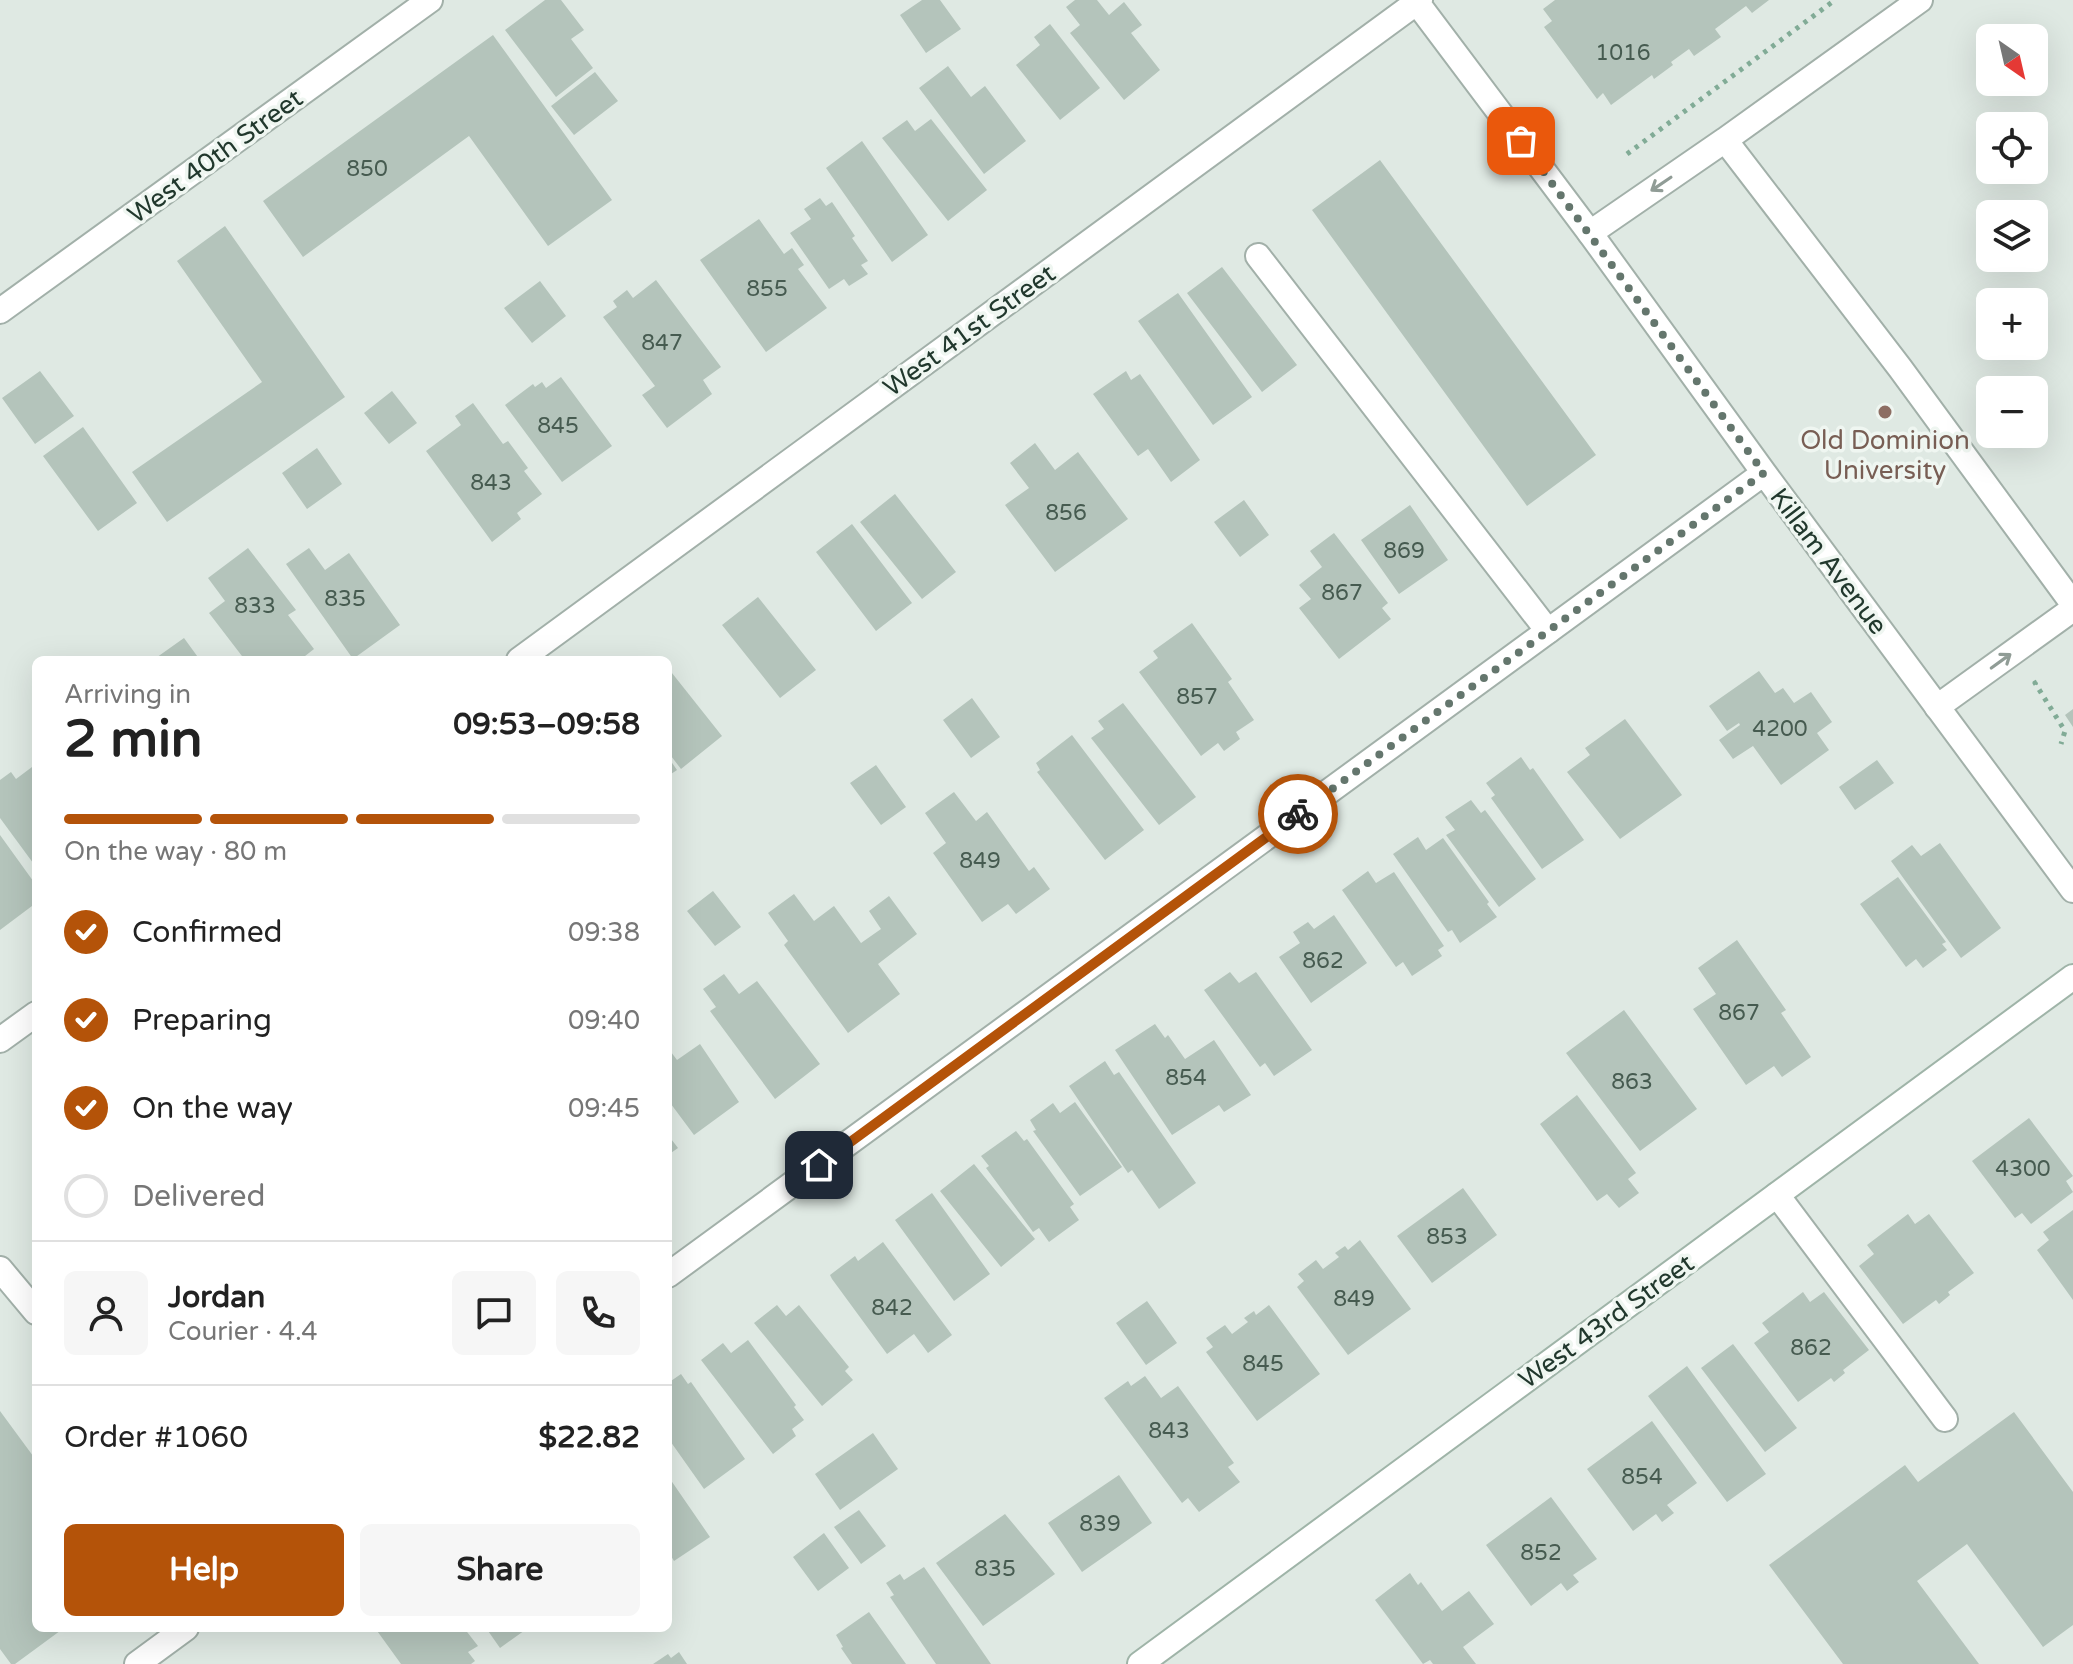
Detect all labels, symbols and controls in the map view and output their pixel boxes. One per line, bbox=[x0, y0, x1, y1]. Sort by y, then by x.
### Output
north arrow bbox=[1976, 24, 2048, 96]
map controls bbox=[1976, 24, 2048, 448]
house number: 1016 bbox=[1595, 40, 1651, 66]
street label: West 40th Street bbox=[122, 83, 309, 230]
pin bbox=[1487, 107, 1555, 175]
button: locate bbox=[1976, 112, 2048, 184]
icon: bag bbox=[1499, 119, 1543, 163]
house number: 850 bbox=[346, 156, 388, 182]
one-way arrow bbox=[1651, 176, 1673, 192]
button: layers bbox=[1976, 200, 2048, 272]
street label: West 41st Street bbox=[877, 258, 1061, 403]
house number: 855 bbox=[746, 276, 788, 302]
button: + bbox=[1976, 288, 2048, 360]
house number: 847 bbox=[641, 330, 683, 356]
button: − bbox=[1976, 376, 2048, 448]
marker: Old Dominion University bbox=[1876, 403, 1894, 421]
house number: 845 bbox=[537, 413, 579, 439]
place label: Old Dominion University bbox=[1800, 425, 1970, 486]
house number: 843 bbox=[470, 470, 512, 496]
street label: Killam Avenue bbox=[1764, 482, 1894, 641]
house number: 856 bbox=[1045, 500, 1087, 526]
house number: 869 bbox=[1383, 538, 1425, 564]
house number: 867 bbox=[1321, 580, 1363, 606]
house number: 835 bbox=[324, 586, 366, 612]
house number: 833 bbox=[234, 593, 276, 619]
one-way arrow bbox=[1989, 653, 2011, 669]
text: Arriving in bbox=[64, 679, 191, 710]
house number: 857 bbox=[1176, 684, 1218, 710]
text: 09:53–09:58 bbox=[453, 706, 640, 743]
text: 2 min bbox=[64, 708, 203, 771]
house number: 4200 bbox=[1752, 716, 1808, 742]
courier bbox=[1258, 774, 1338, 854]
icon: bike bbox=[1276, 792, 1320, 836]
text: On the way · 80 m bbox=[64, 836, 287, 867]
house number: 849 bbox=[959, 848, 1001, 874]
icon: check bbox=[64, 910, 108, 954]
text: Confirmed bbox=[132, 914, 283, 951]
text: 09:38 bbox=[568, 917, 640, 948]
house number: 862 bbox=[1302, 948, 1344, 974]
icon: check bbox=[64, 998, 108, 1042]
house number: 867 bbox=[1718, 1000, 1760, 1026]
text: Preparing bbox=[132, 1002, 272, 1039]
text: 09:40 bbox=[568, 1005, 640, 1036]
house number: 854 bbox=[1165, 1065, 1207, 1091]
house number: 863 bbox=[1611, 1069, 1653, 1095]
icon: check bbox=[64, 1086, 108, 1130]
text: On the way bbox=[132, 1090, 293, 1127]
text: 09:45 bbox=[568, 1093, 640, 1124]
pin bbox=[785, 1131, 853, 1199]
icon: home bbox=[797, 1143, 841, 1187]
house number: 4300 bbox=[1995, 1156, 2051, 1182]
text: Delivered bbox=[132, 1178, 266, 1215]
house number: 853 bbox=[1426, 1224, 1468, 1250]
street label: West 43rd Street bbox=[1513, 1248, 1700, 1395]
button: person bbox=[64, 1271, 148, 1355]
button: chat bbox=[452, 1271, 536, 1355]
button: phone bbox=[556, 1271, 640, 1355]
text: Jordan bbox=[168, 1279, 265, 1316]
house number: 849 bbox=[1333, 1286, 1375, 1312]
house number: 842 bbox=[871, 1295, 913, 1321]
text: Courier · 4.4 bbox=[168, 1316, 318, 1347]
house number: 862 bbox=[1790, 1335, 1832, 1361]
house number: 845 bbox=[1242, 1351, 1284, 1377]
house number: 843 bbox=[1148, 1418, 1190, 1444]
text: Order #1060 bbox=[64, 1419, 248, 1456]
text: $22.82 bbox=[539, 1419, 640, 1456]
house number: 854 bbox=[1621, 1464, 1663, 1490]
house number: 839 bbox=[1079, 1511, 1121, 1537]
button: Help bbox=[64, 1524, 344, 1616]
button: Share bbox=[360, 1524, 640, 1616]
house number: 852 bbox=[1520, 1540, 1562, 1566]
house number: 835 bbox=[974, 1556, 1016, 1582]

